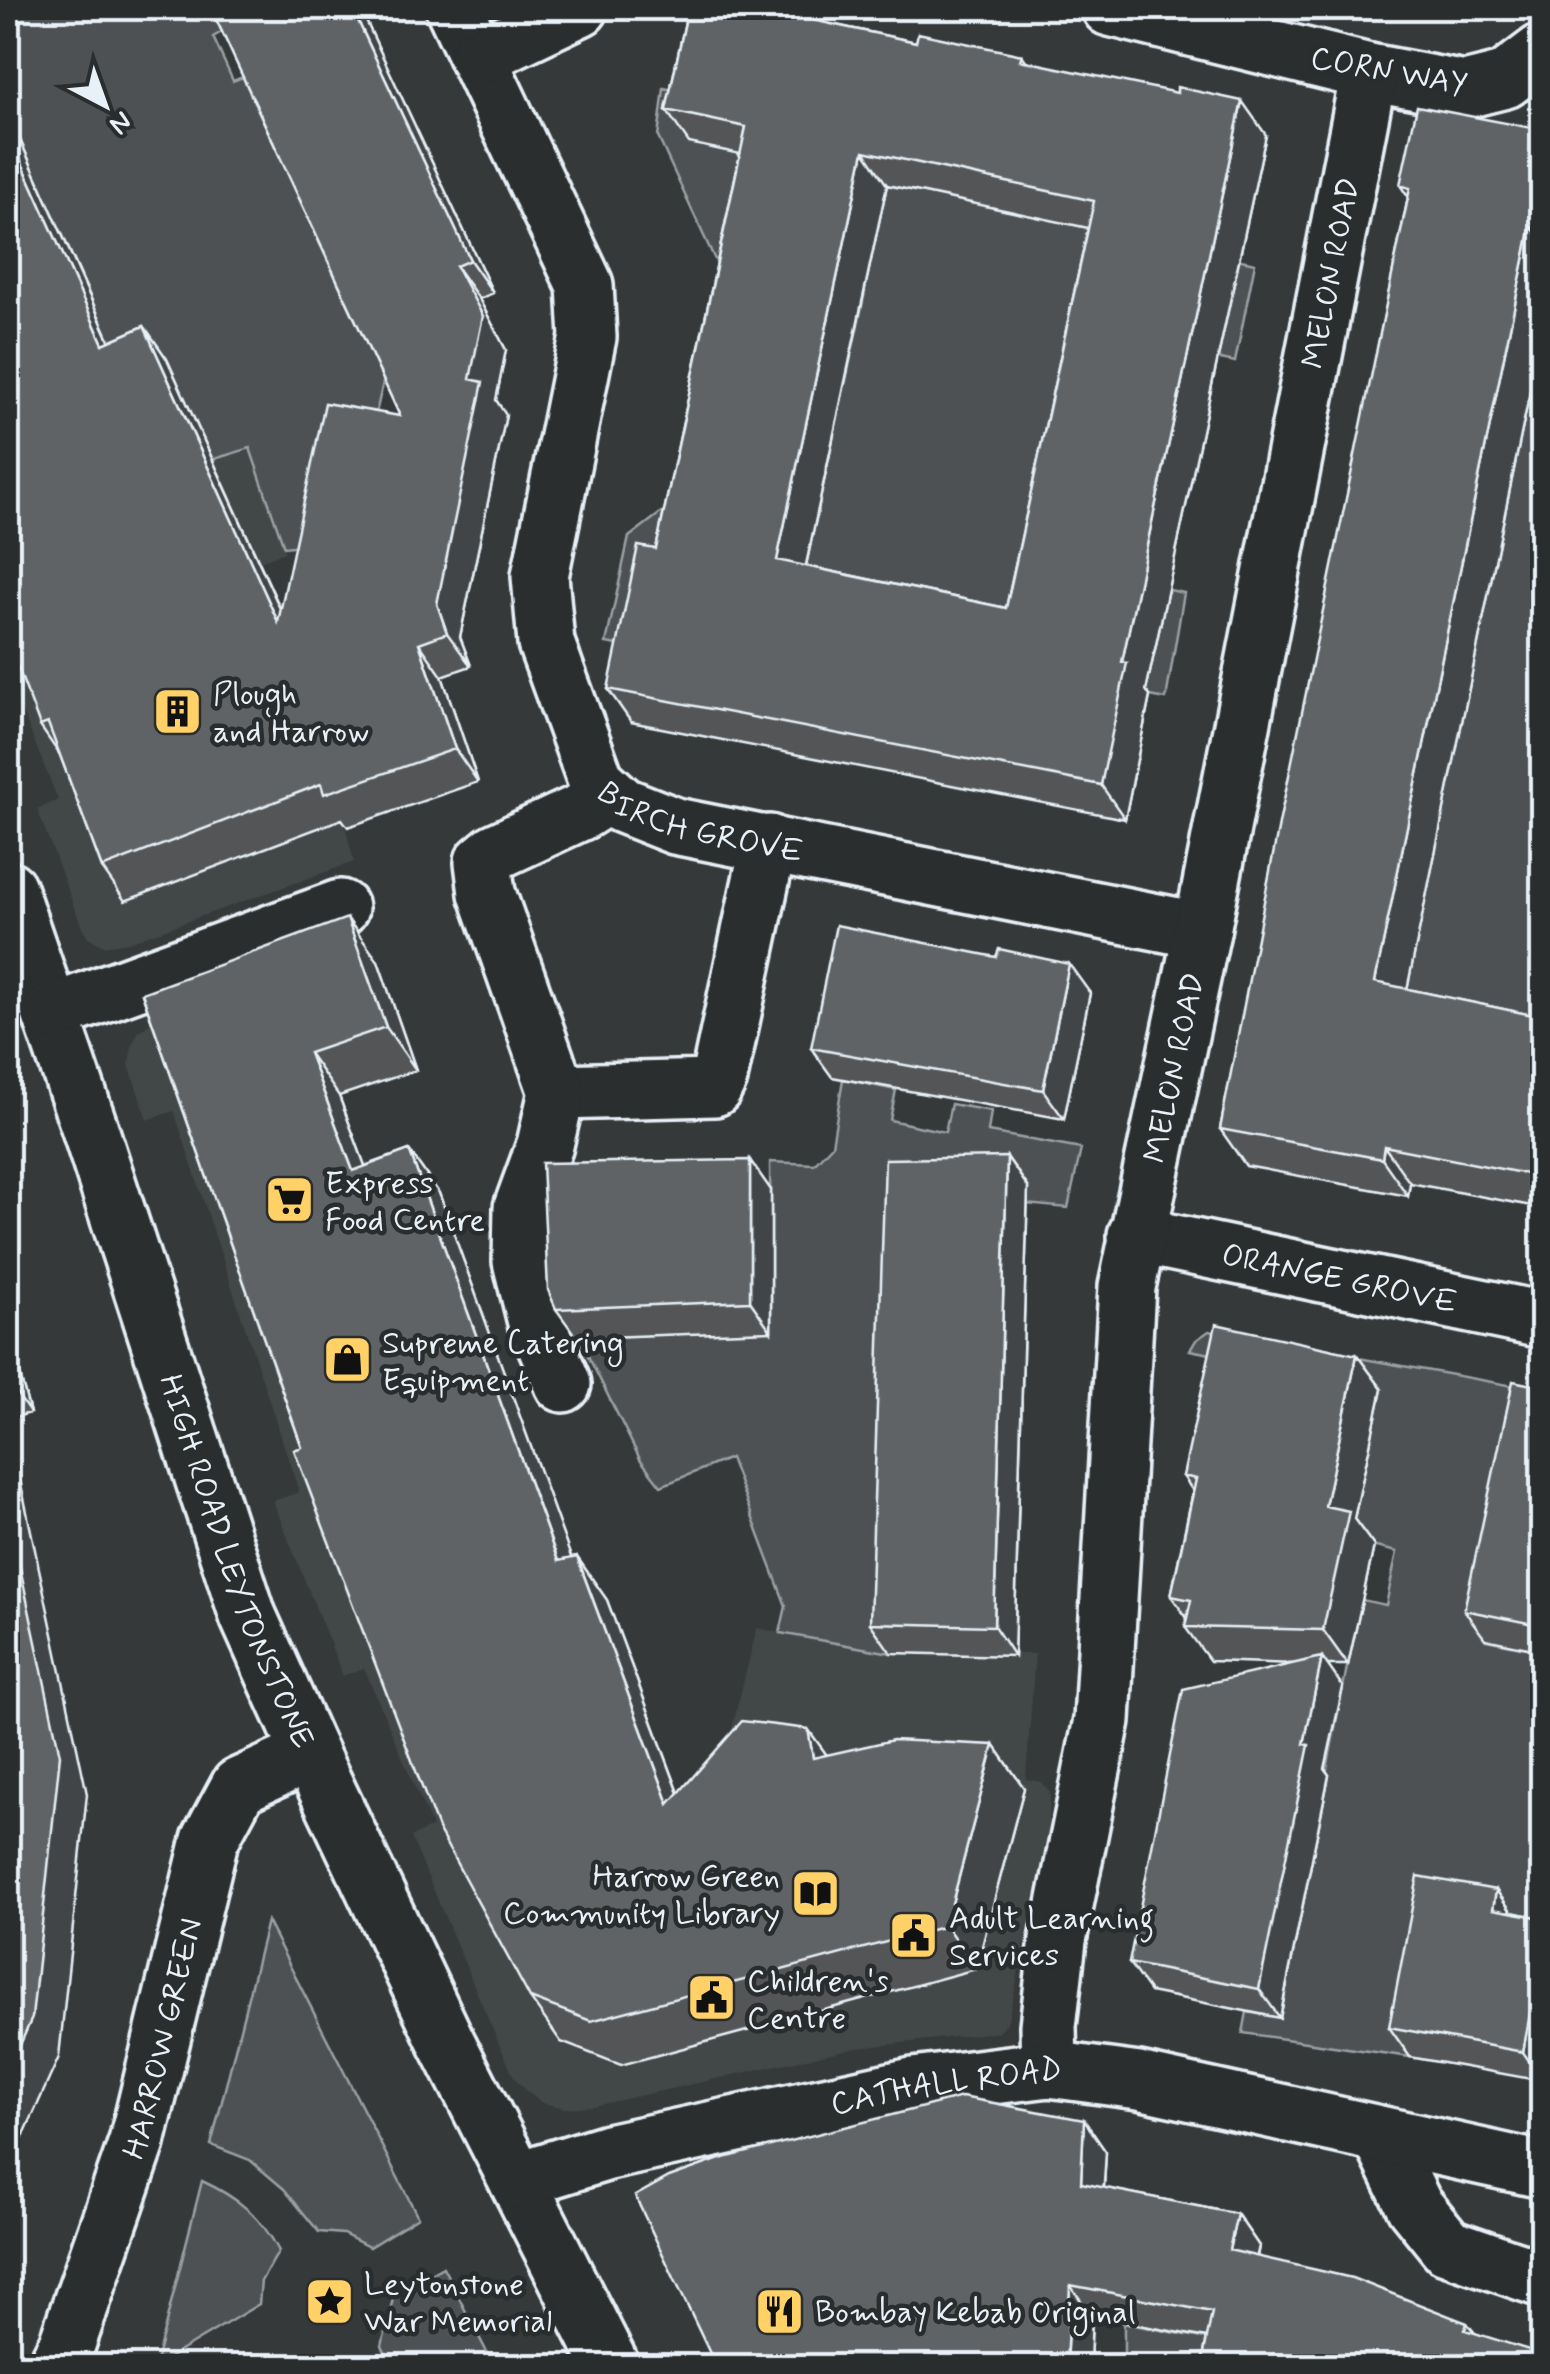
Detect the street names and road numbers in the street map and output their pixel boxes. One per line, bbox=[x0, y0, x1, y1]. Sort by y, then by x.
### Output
street label: CORN WAY bbox=[1307, 38, 1470, 106]
street label: MELON ROAD bbox=[1293, 174, 1371, 372]
street label: BIRCH GROVE bbox=[587, 773, 806, 874]
street label: MELON ROAD bbox=[1135, 969, 1216, 1167]
street label: ORANGE GROVE bbox=[1218, 1234, 1461, 1325]
street label: HIGH ROAD LEYTONSTONE bbox=[148, 1369, 324, 1755]
street label: HARROW GREEN bbox=[114, 1914, 213, 2165]
street label: CATHALL ROAD bbox=[827, 2049, 1064, 2126]

